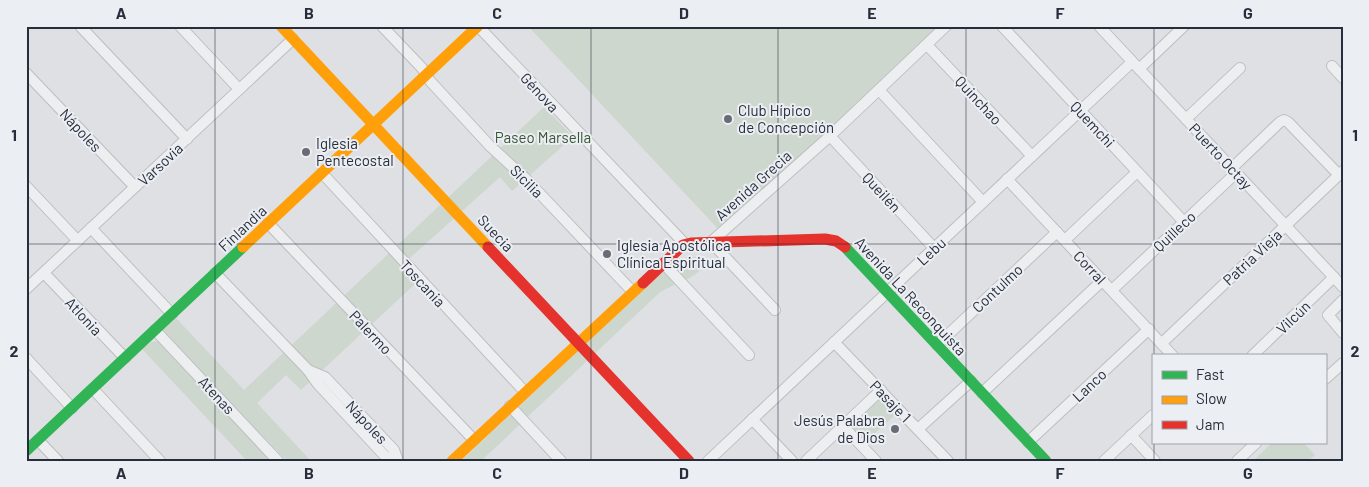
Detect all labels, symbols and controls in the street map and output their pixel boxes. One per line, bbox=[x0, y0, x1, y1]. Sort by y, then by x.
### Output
text: A bbox=[116, 3, 127, 22]
text: B bbox=[304, 3, 314, 22]
text: C bbox=[492, 3, 502, 22]
text: D bbox=[679, 3, 689, 22]
text: E bbox=[867, 3, 877, 22]
text: F bbox=[1056, 3, 1065, 22]
text: G bbox=[1243, 3, 1253, 22]
street label: Génova bbox=[517, 68, 563, 116]
street label: Quinchao bbox=[952, 72, 1006, 128]
street label: Quemchi bbox=[1067, 97, 1119, 151]
place label: Club Hípico de Concepción bbox=[738, 101, 834, 136]
street label: Nápoles bbox=[56, 105, 106, 155]
marker: Club Hípico de Concepción bbox=[722, 113, 734, 125]
street label: Puerto Octay bbox=[1186, 119, 1256, 193]
text: 1 bbox=[11, 125, 17, 144]
text: 1 bbox=[1352, 125, 1358, 144]
park label: Paseo Marsella bbox=[495, 128, 591, 146]
place label: Iglesia Pentecostal bbox=[316, 134, 394, 169]
street label: Varsovia bbox=[134, 139, 186, 189]
marker: Iglesia Pentecostal bbox=[300, 146, 312, 158]
street label: Avenida Grecia bbox=[711, 146, 795, 224]
street label: Sicilia bbox=[507, 161, 547, 201]
street label: Queilén bbox=[859, 168, 905, 216]
street label: Finlandia bbox=[214, 201, 270, 255]
street label: Quilleco bbox=[1149, 207, 1199, 255]
street label: Suecia bbox=[474, 211, 518, 255]
street label: Patria Vieja bbox=[1219, 225, 1285, 289]
street label: Avenida La Reconquista bbox=[852, 233, 970, 359]
street label: Lebu bbox=[913, 233, 949, 269]
place label: Iglesia Apostólica Clínica Espiritual bbox=[617, 236, 731, 271]
street label: Corral bbox=[1070, 246, 1110, 288]
marker: Iglesia Apostólica Clínica Espiritual bbox=[601, 248, 613, 260]
street label: Toscania bbox=[397, 256, 449, 310]
street label: Contulmo bbox=[968, 260, 1026, 316]
street label: Atlonia bbox=[62, 293, 106, 339]
street label: Vilcún bbox=[1272, 297, 1314, 337]
street label: Palermo bbox=[346, 306, 396, 358]
text: 2 bbox=[10, 341, 19, 360]
text: 2 bbox=[1351, 341, 1360, 360]
legend bbox=[1152, 354, 1326, 444]
street label: Lanco bbox=[1068, 365, 1110, 405]
text: Fast bbox=[1196, 365, 1224, 383]
street label: Atenas bbox=[195, 372, 239, 418]
street label: Pasaje 1 bbox=[867, 376, 915, 426]
text: Slow bbox=[1196, 389, 1227, 407]
street label: Nápoles bbox=[342, 397, 392, 447]
place label: Jesús Palabra de Dios bbox=[794, 411, 885, 446]
text: Jam bbox=[1196, 415, 1225, 433]
marker: Jesús Palabra de Dios bbox=[889, 423, 901, 435]
text: A bbox=[116, 463, 127, 482]
text: B bbox=[304, 463, 314, 482]
text: C bbox=[492, 463, 502, 482]
text: D bbox=[679, 463, 689, 482]
text: E bbox=[867, 463, 877, 482]
text: F bbox=[1056, 463, 1065, 482]
text: G bbox=[1243, 463, 1253, 482]

